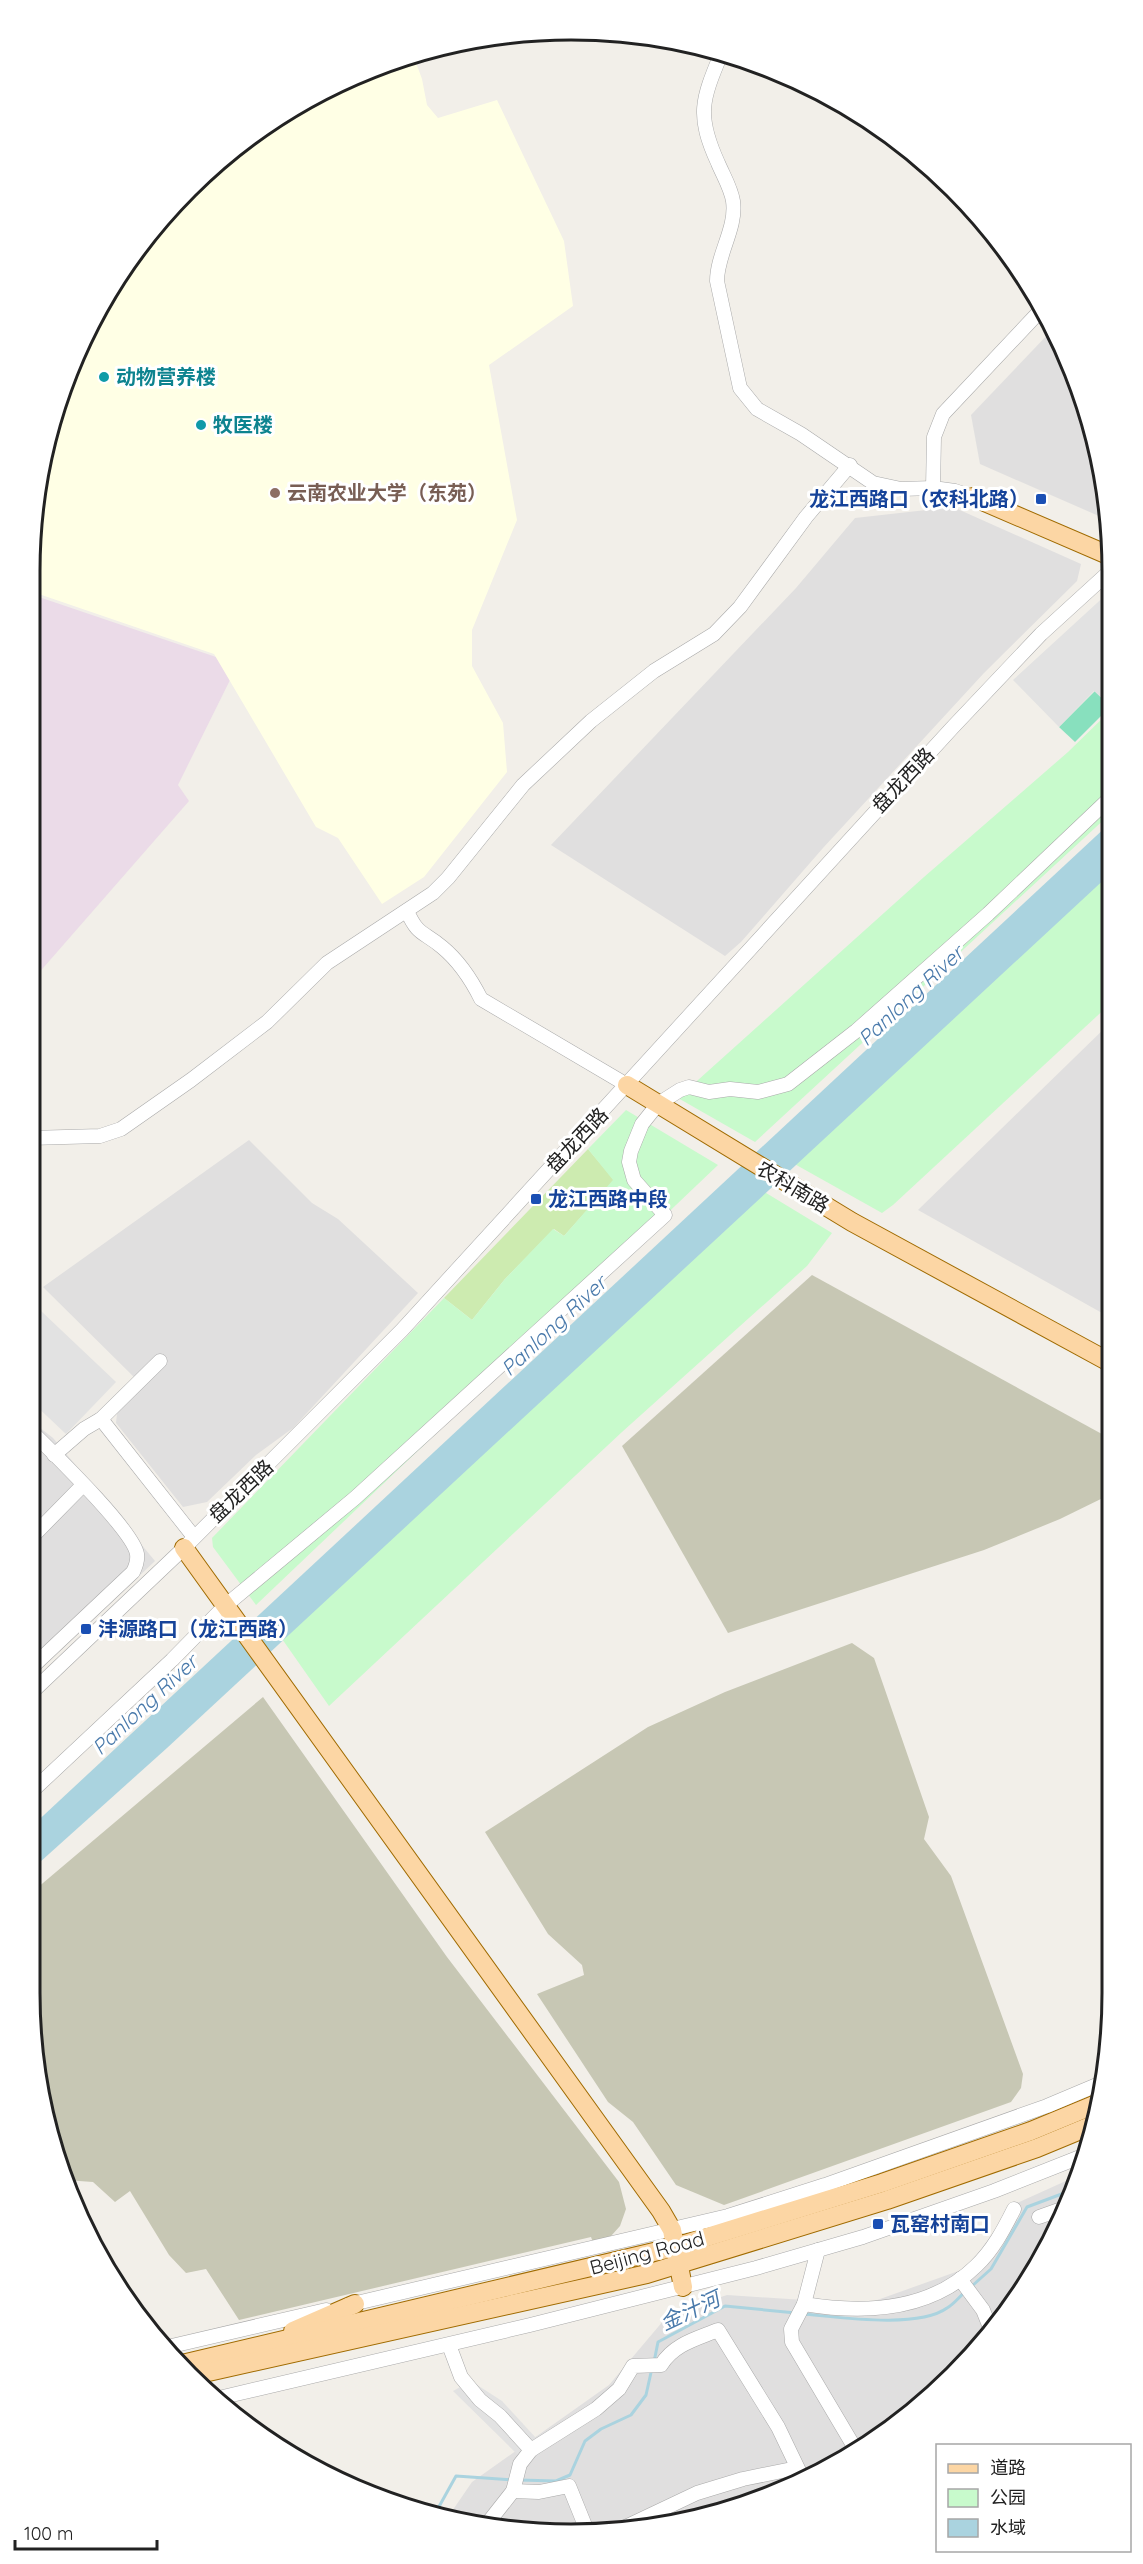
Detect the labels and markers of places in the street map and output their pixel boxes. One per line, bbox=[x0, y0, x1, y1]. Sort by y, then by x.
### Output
place label: 动物营养楼 bbox=[116, 364, 216, 389]
marker: 动物营养楼 bbox=[97, 370, 111, 384]
place label: 牧医楼 bbox=[213, 412, 273, 437]
marker: 牧医楼 bbox=[194, 418, 208, 432]
place label: 云南农业大学（东苑） bbox=[287, 480, 487, 505]
marker: 云南农业大学（东苑） bbox=[268, 486, 282, 500]
place label: 龙江西路口（农科北路） bbox=[809, 486, 1029, 511]
marker: 龙江西路口（农科北路） bbox=[1034, 492, 1048, 506]
place label: 龙江西路中段 bbox=[548, 1186, 668, 1211]
marker: 龙江西路中段 bbox=[529, 1192, 543, 1206]
place label: 沣源路口（龙江西路） bbox=[98, 1616, 298, 1641]
marker: 沣源路口（龙江西路） bbox=[79, 1622, 93, 1636]
place label: 瓦窑村南口 bbox=[890, 2211, 990, 2236]
marker: 瓦窑村南口 bbox=[871, 2217, 885, 2231]

